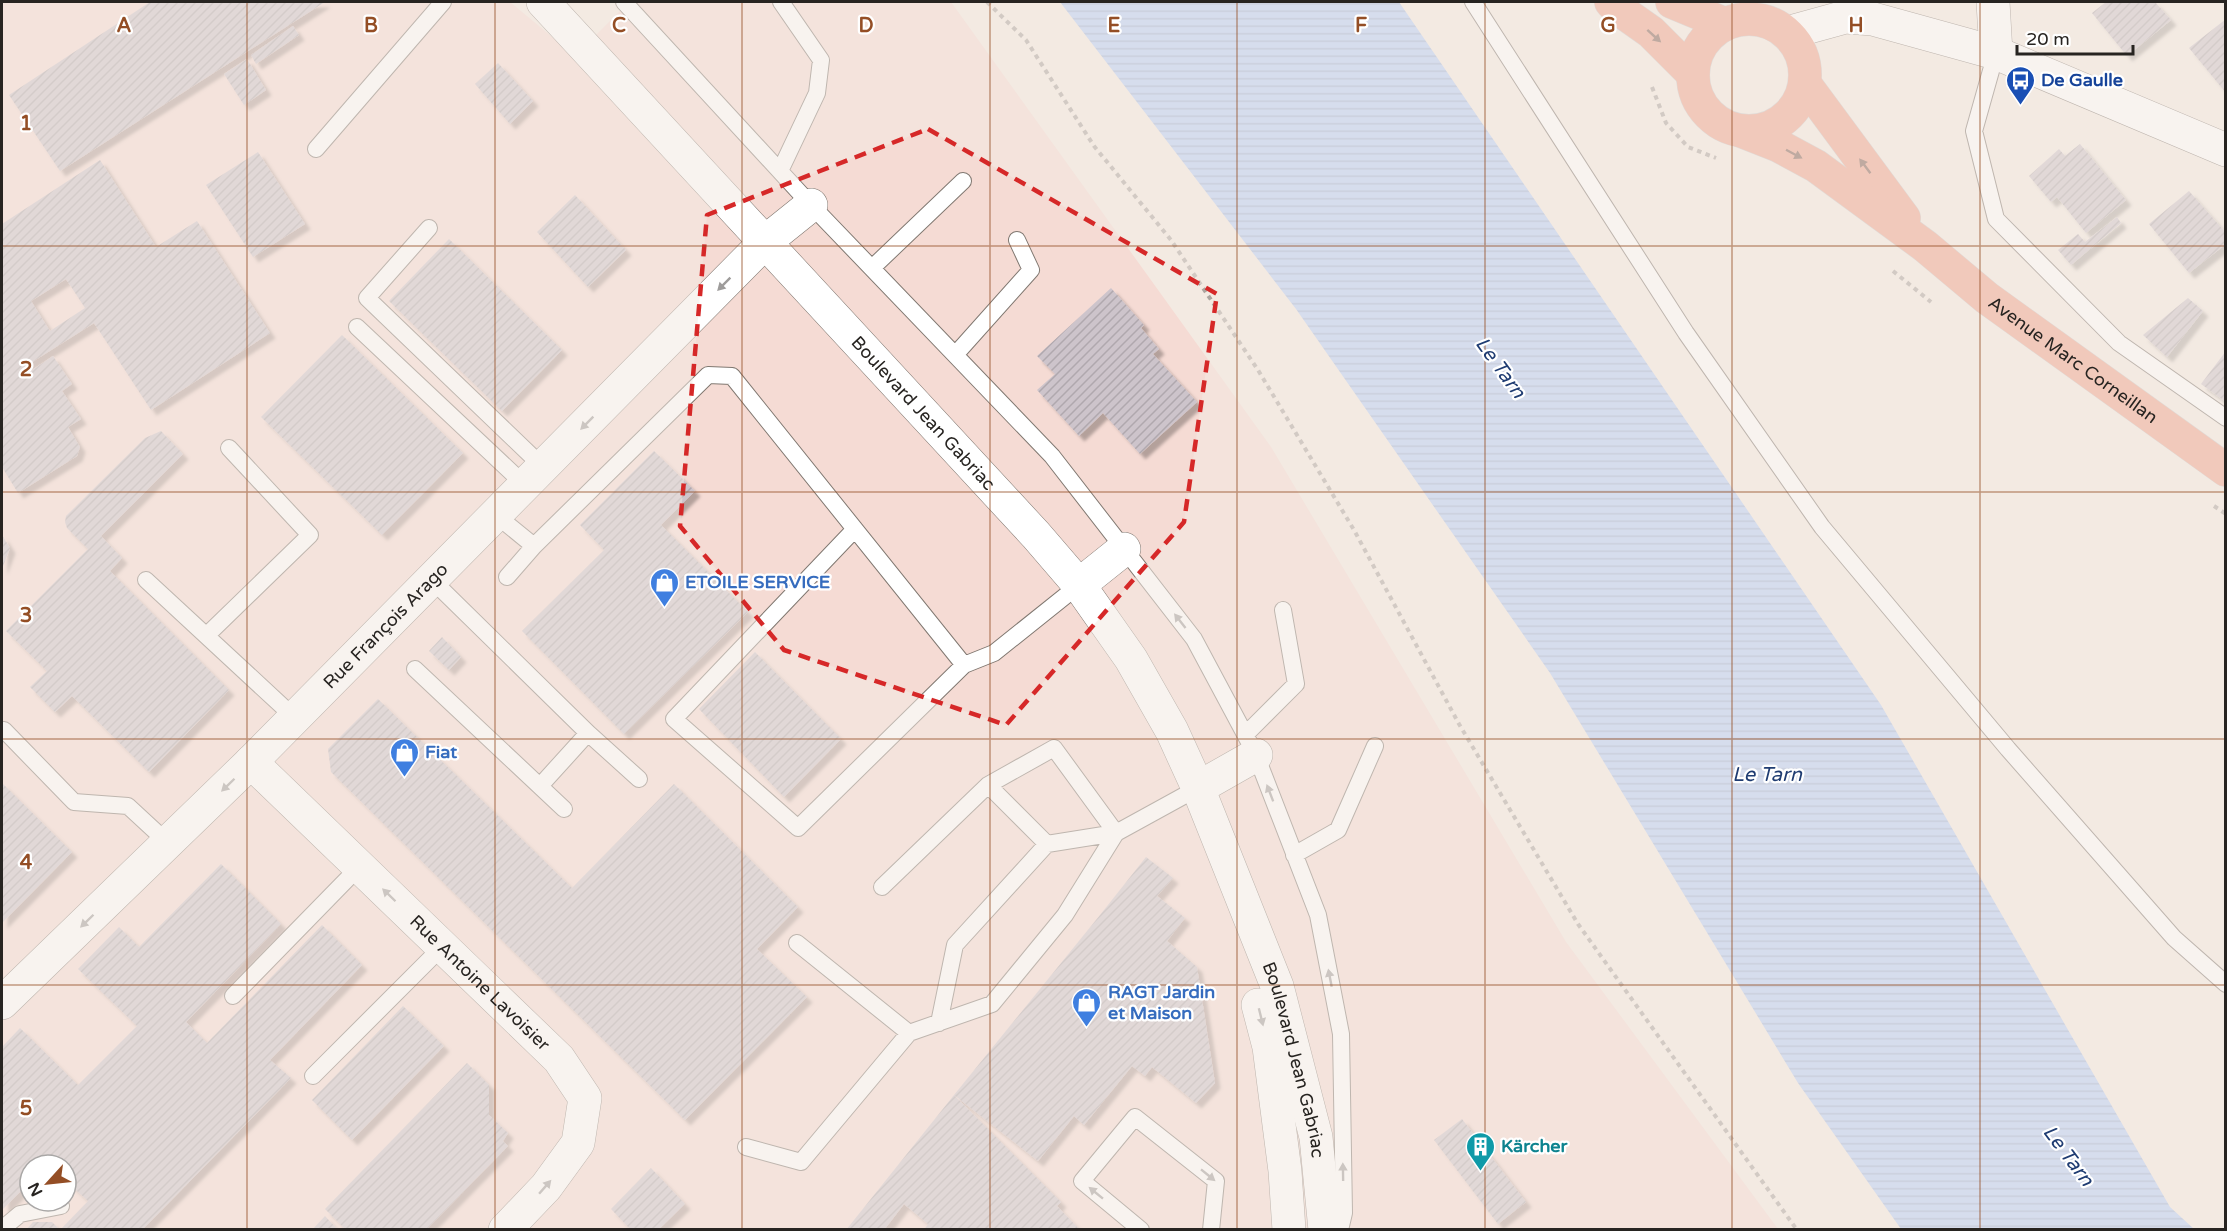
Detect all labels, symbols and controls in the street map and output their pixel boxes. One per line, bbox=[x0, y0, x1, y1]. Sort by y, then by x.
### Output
text: A bbox=[117, 14, 132, 38]
text: B bbox=[364, 14, 378, 38]
text: C bbox=[612, 14, 626, 38]
text: D bbox=[858, 14, 874, 38]
text: E bbox=[1108, 14, 1121, 38]
text: F bbox=[1355, 14, 1367, 38]
text: G bbox=[1600, 14, 1616, 38]
text: H bbox=[1848, 14, 1864, 38]
scale bar bbox=[2017, 18, 2132, 56]
text: 20 m bbox=[2026, 28, 2070, 50]
one-way arrow bbox=[1646, 29, 1661, 42]
bus stop icon: De Gaulle bbox=[2004, 64, 2036, 106]
place label: De Gaulle bbox=[2041, 69, 2123, 91]
text: 1 bbox=[20, 112, 32, 136]
one-way arrow bbox=[1786, 149, 1803, 159]
one-way arrow bbox=[1859, 158, 1871, 173]
one-way arrow bbox=[717, 277, 731, 291]
street label: Avenue Marc Corneillan bbox=[1984, 292, 2162, 428]
street label: Boulevard Jean Gabriac bbox=[847, 332, 1000, 495]
water label: Le Tarn bbox=[1470, 333, 1531, 404]
text: 2 bbox=[20, 358, 32, 382]
one-way arrow bbox=[580, 415, 594, 429]
street label: Rue François Arago bbox=[319, 558, 453, 693]
shop icon: ETOILE SERVICE bbox=[648, 566, 680, 608]
place label: ETOILE SERVICE bbox=[685, 571, 830, 593]
text: 3 bbox=[20, 604, 32, 628]
one-way arrow bbox=[1174, 613, 1186, 628]
shop icon: Fiat bbox=[388, 736, 420, 778]
place label: Fiat bbox=[425, 741, 457, 763]
water label: Le Tarn bbox=[1732, 763, 1803, 787]
one-way arrow bbox=[220, 778, 235, 792]
one-way arrow bbox=[1265, 783, 1275, 801]
text: 4 bbox=[20, 851, 33, 875]
one-way arrow bbox=[382, 889, 397, 902]
street label: Rue Antoine Lavoisier bbox=[405, 910, 555, 1055]
one-way arrow bbox=[81, 913, 95, 927]
street label: Boulevard Jean Gabriac bbox=[1258, 959, 1329, 1159]
one-way arrow bbox=[1325, 968, 1334, 987]
place label: RAGT Jardin et Maison bbox=[1108, 981, 1215, 1024]
shop icon: RAGT Jardin et Maison bbox=[1071, 986, 1103, 1028]
one-way arrow bbox=[1257, 1007, 1267, 1026]
text: 5 bbox=[20, 1097, 32, 1121]
water label: Le Tarn bbox=[2037, 1121, 2099, 1192]
building icon: Kärcher bbox=[1464, 1130, 1496, 1172]
place label: Kärcher bbox=[1501, 1135, 1569, 1157]
north arrow bbox=[18, 1153, 78, 1213]
one-way arrow bbox=[1338, 1162, 1348, 1181]
one-way arrow bbox=[1200, 1168, 1216, 1181]
text: N bbox=[24, 1179, 47, 1200]
one-way arrow bbox=[538, 1180, 551, 1195]
one-way arrow bbox=[1088, 1186, 1104, 1199]

